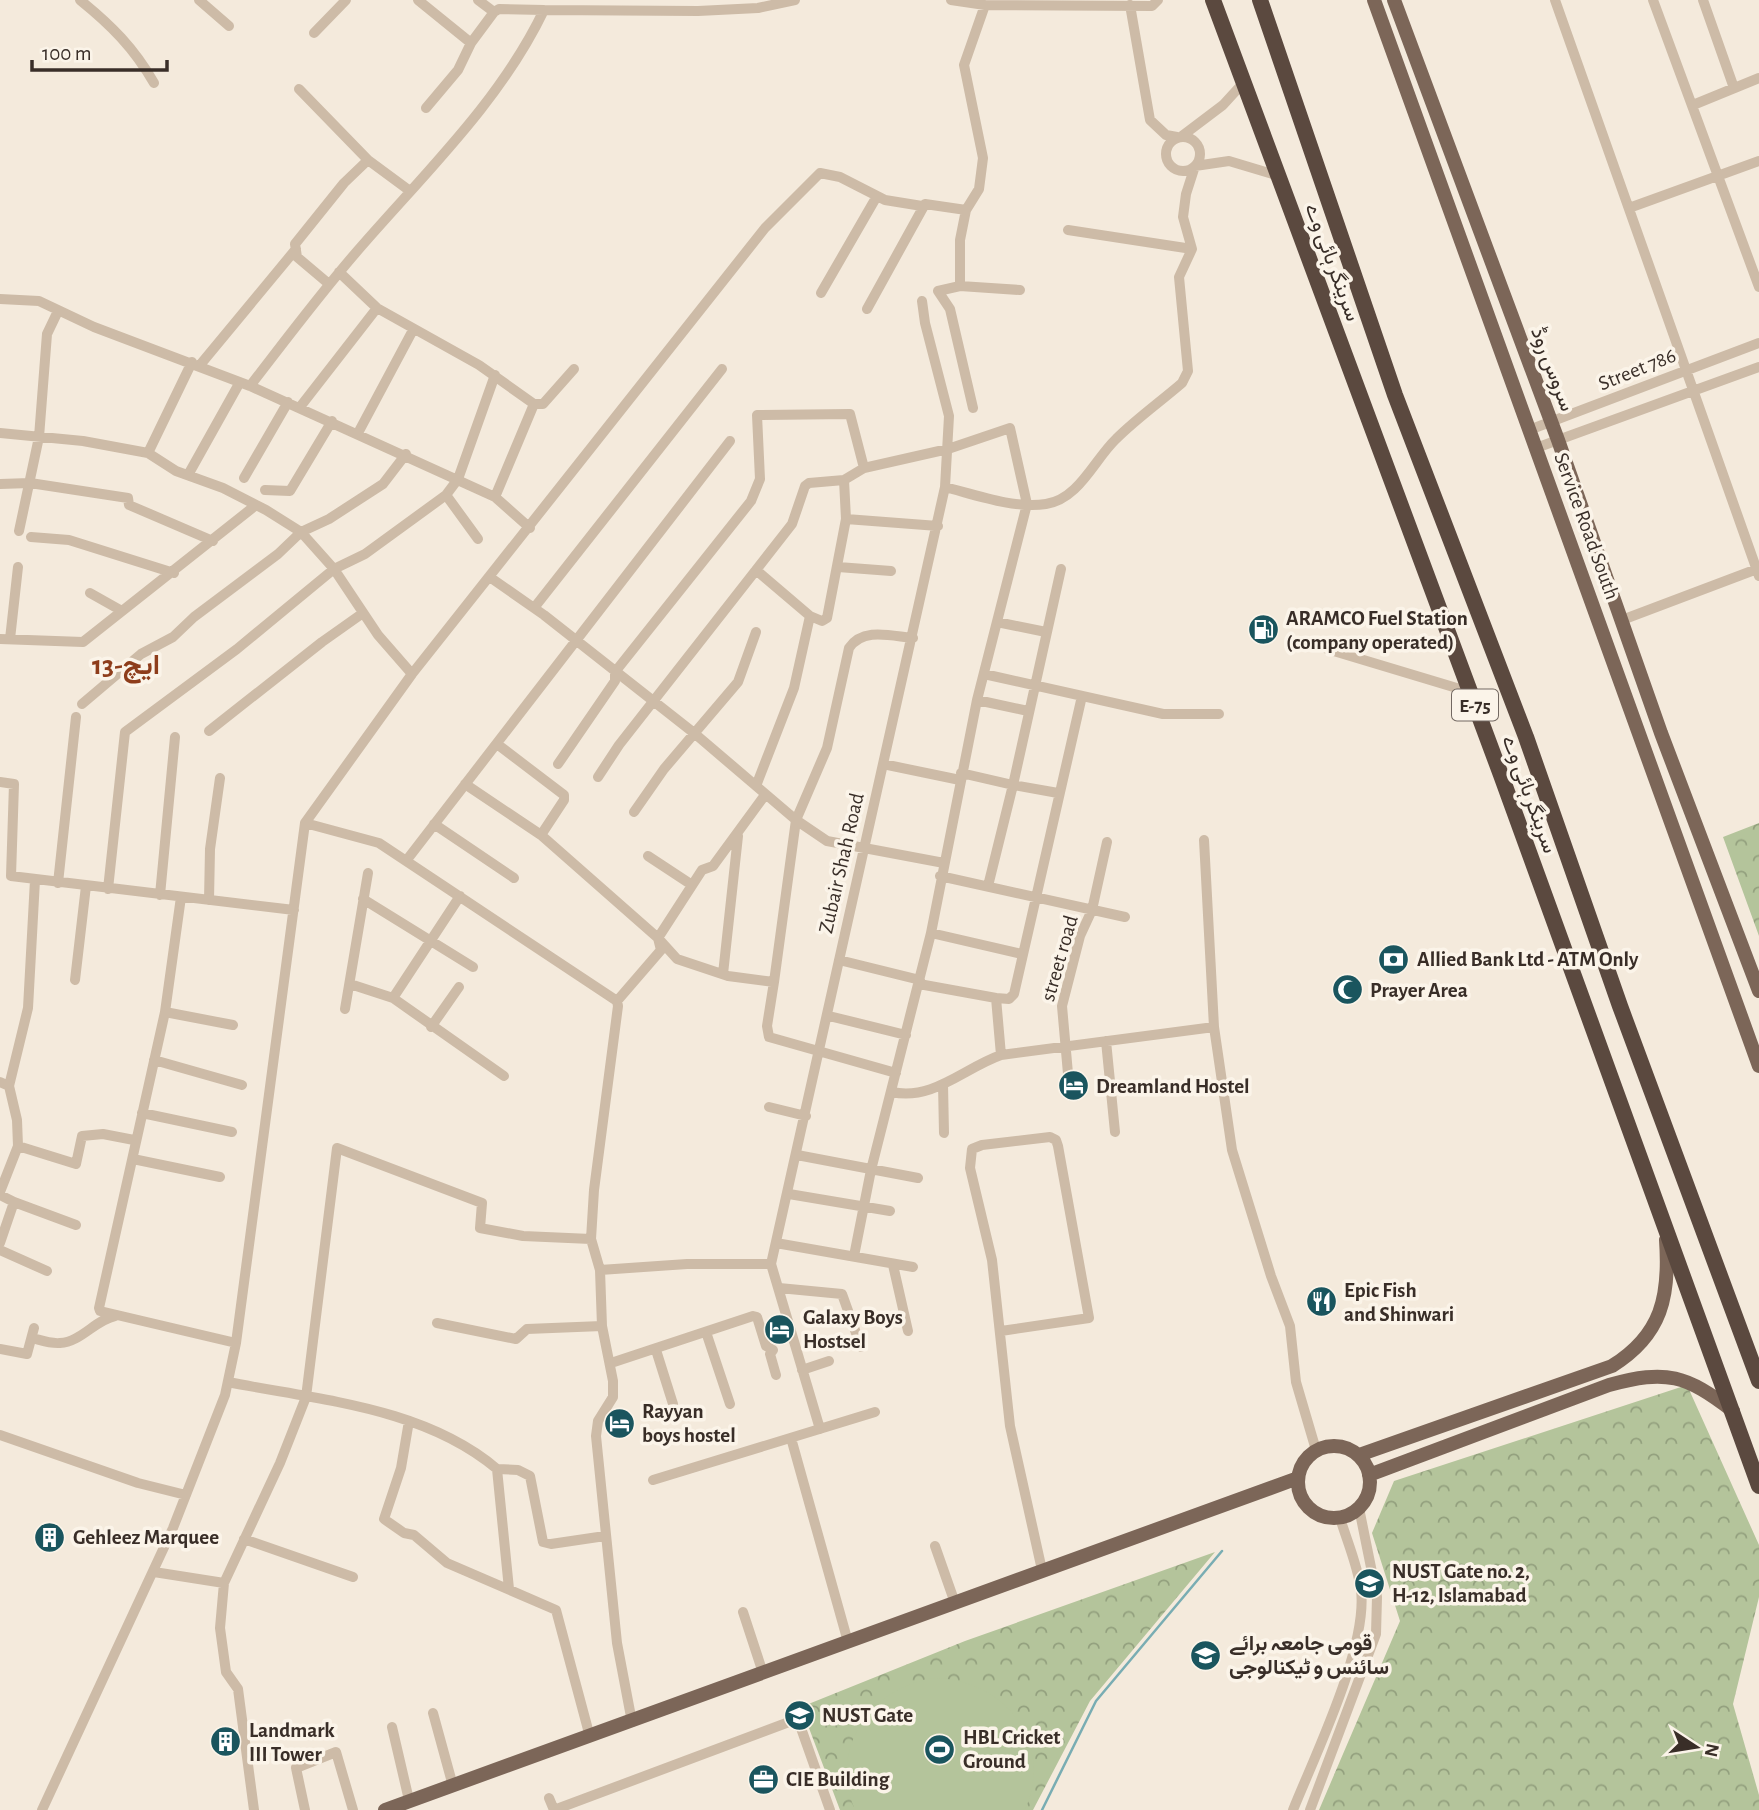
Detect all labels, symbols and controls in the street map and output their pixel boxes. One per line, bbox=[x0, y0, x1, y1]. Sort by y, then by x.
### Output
scale bar bbox=[32, 28, 166, 72]
text: 100 m bbox=[42, 43, 92, 64]
street label: سرینگر ہائی وے bbox=[1300, 201, 1364, 325]
street label: سروس روڈ bbox=[1525, 324, 1579, 415]
street label: Street 786 bbox=[1595, 344, 1679, 394]
street label: Service Road South bbox=[1550, 450, 1623, 602]
place label: ARAMCO Fuel Station (company operated) bbox=[1286, 608, 1468, 653]
fuel station icon: ARAMCO Fuel Station (company operated) bbox=[1246, 613, 1280, 647]
district label: ایچ-13 bbox=[92, 652, 160, 684]
road number: E-75 bbox=[1452, 690, 1498, 720]
street label: سرینگر ہائی وے bbox=[1497, 733, 1561, 857]
street label: Zubair Shah Road bbox=[815, 791, 868, 936]
street label: street road bbox=[1037, 913, 1082, 1004]
bank icon: Allied Bank Ltd - ATM Only bbox=[1377, 942, 1411, 976]
place label: Allied Bank Ltd - ATM Only bbox=[1417, 949, 1639, 970]
mosque icon: Prayer Area bbox=[1330, 973, 1364, 1007]
place label: Prayer Area bbox=[1370, 980, 1468, 1001]
hotel icon: Dreamland Hostel bbox=[1056, 1069, 1090, 1103]
place label: Dreamland Hostel bbox=[1096, 1076, 1250, 1097]
place label: Epic Fish and Shinwari bbox=[1344, 1280, 1454, 1325]
restaurant icon: Epic Fish and Shinwari bbox=[1304, 1285, 1338, 1319]
place label: Galaxy Boys Hostsel bbox=[803, 1307, 903, 1352]
hotel icon: Galaxy Boys Hostsel bbox=[763, 1312, 797, 1346]
place label: Rayyan boys hostel bbox=[642, 1401, 736, 1446]
hotel icon: Rayyan boys hostel bbox=[602, 1406, 636, 1440]
building icon: Gehleez Marquee bbox=[33, 1520, 67, 1554]
place label: Gehleez Marquee bbox=[73, 1527, 219, 1548]
place label: NUST Gate no. 2, H-12, Islamabad bbox=[1392, 1561, 1530, 1606]
school or university icon: NUST Gate no. 2, H-12, Islamabad bbox=[1352, 1566, 1386, 1600]
place label: قومی جامعہ برائے سائنس و ٹیکنالوجی bbox=[1229, 1633, 1389, 1680]
school or university icon: قومی جامعہ برائے سائنس و ٹیکنالوجی bbox=[1189, 1638, 1223, 1672]
school or university icon: NUST Gate bbox=[782, 1698, 816, 1732]
place label: NUST Gate bbox=[822, 1705, 913, 1726]
north arrow bbox=[1661, 1712, 1731, 1782]
place label: Landmark III Tower bbox=[249, 1720, 335, 1765]
building icon: Landmark III Tower bbox=[209, 1725, 243, 1759]
place label: HBL Cricket Ground bbox=[963, 1727, 1060, 1772]
sports icon: HBL Cricket Ground bbox=[923, 1732, 957, 1766]
text: N bbox=[1700, 1742, 1722, 1759]
office icon: CIE Building bbox=[746, 1762, 780, 1796]
place label: CIE Building bbox=[786, 1769, 890, 1790]

